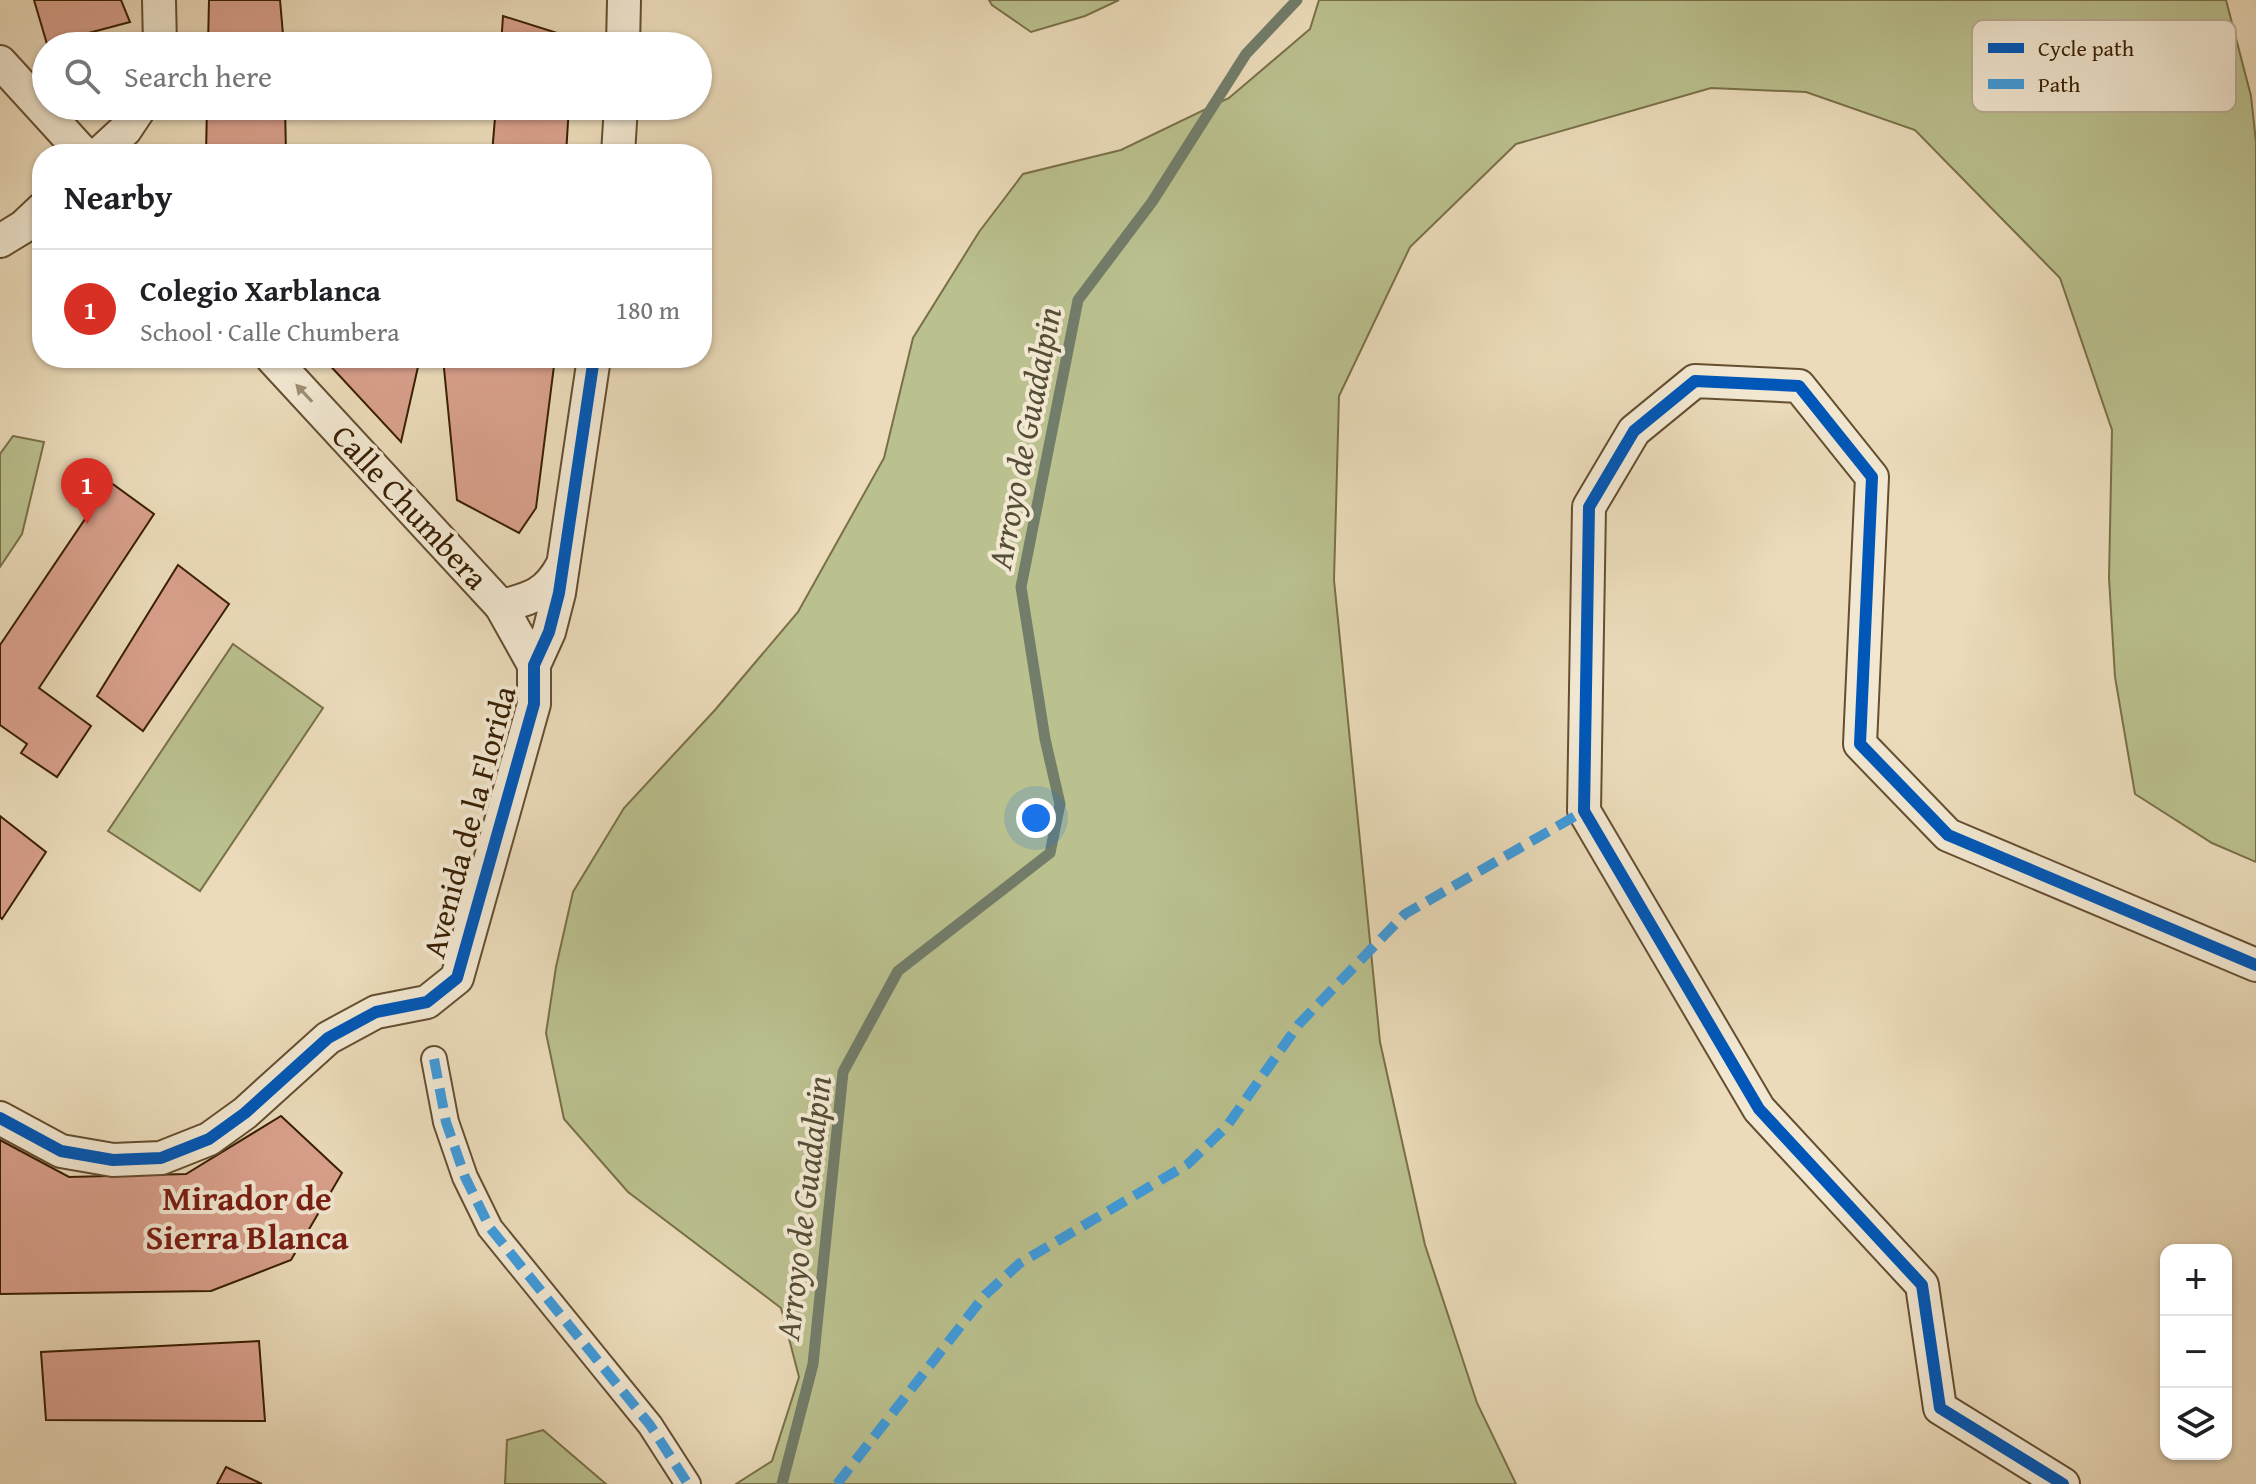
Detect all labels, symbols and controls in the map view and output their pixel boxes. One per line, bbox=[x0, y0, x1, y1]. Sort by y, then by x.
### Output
legend bbox=[1972, 20, 2236, 112]
search box bbox=[32, 32, 712, 120]
text: Cycle path bbox=[2038, 32, 2135, 64]
icon: search bbox=[60, 54, 104, 98]
text: Search here bbox=[124, 54, 272, 98]
text: Path bbox=[2038, 68, 2081, 100]
text: Nearby bbox=[64, 172, 173, 221]
text: Colegio Xarblanca bbox=[140, 268, 381, 312]
text: 1 bbox=[83, 290, 97, 329]
text: 180 m bbox=[615, 290, 680, 329]
water label: Arroyo de Guadalpin bbox=[974, 303, 1073, 574]
text: School · Calle Chumbera bbox=[140, 312, 399, 351]
one-way arrow bbox=[296, 383, 314, 402]
street label: Calle Chumbera bbox=[321, 413, 499, 600]
pin: 1 bbox=[61, 458, 113, 524]
street label: Avenida de la Florida bbox=[410, 681, 527, 963]
your location bbox=[1016, 798, 1056, 838]
water label: Arroyo de Guadalpin bbox=[762, 1073, 843, 1344]
district label: Mirador de Sierra Blanca bbox=[145, 1173, 349, 1261]
map controls bbox=[2160, 1244, 2232, 1460]
button: + bbox=[2160, 1244, 2232, 1316]
button: − bbox=[2160, 1316, 2232, 1388]
button: layers bbox=[2160, 1388, 2232, 1460]

